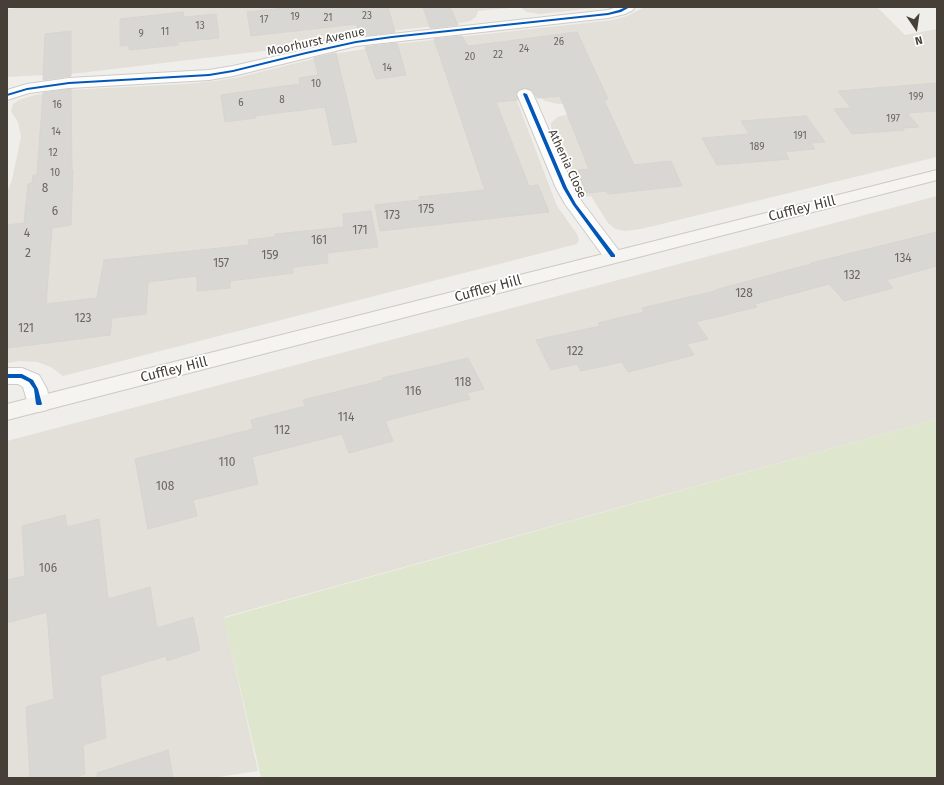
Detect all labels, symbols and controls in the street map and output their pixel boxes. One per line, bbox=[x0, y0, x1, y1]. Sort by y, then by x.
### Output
north arrow bbox=[896, 8, 936, 48]
house number: 23 bbox=[362, 10, 372, 22]
house number: 19 bbox=[290, 11, 300, 23]
house number: 21 bbox=[323, 12, 333, 24]
house number: 17 bbox=[260, 14, 268, 26]
house number: 13 bbox=[195, 20, 205, 32]
street label: Moorhurst Avenue bbox=[266, 25, 366, 59]
house number: 11 bbox=[161, 26, 169, 38]
house number: 9 bbox=[138, 28, 144, 40]
text: N bbox=[914, 33, 924, 47]
house number: 26 bbox=[554, 36, 564, 48]
house number: 24 bbox=[519, 43, 529, 55]
house number: 22 bbox=[493, 49, 503, 61]
house number: 20 bbox=[465, 51, 475, 63]
house number: 14 bbox=[382, 62, 392, 74]
house number: 10 bbox=[311, 78, 321, 90]
house number: 199 bbox=[909, 91, 923, 103]
house number: 8 bbox=[279, 94, 285, 106]
house number: 6 bbox=[238, 97, 244, 109]
house number: 16 bbox=[52, 99, 62, 111]
house number: 197 bbox=[886, 113, 900, 125]
house number: 14 bbox=[51, 126, 61, 138]
street label: Athenia Close bbox=[545, 127, 589, 201]
house number: 191 bbox=[793, 130, 807, 142]
house number: 189 bbox=[750, 141, 764, 153]
house number: 12 bbox=[48, 147, 58, 159]
house number: 10 bbox=[50, 167, 60, 179]
house number: 8 bbox=[42, 182, 48, 196]
street label: Cuffley Hill bbox=[767, 193, 837, 225]
house number: 175 bbox=[418, 203, 434, 217]
house number: 6 bbox=[52, 205, 58, 219]
house number: 173 bbox=[384, 209, 400, 223]
house number: 171 bbox=[352, 224, 368, 238]
house number: 4 bbox=[24, 227, 30, 241]
house number: 161 bbox=[311, 234, 327, 248]
house number: 2 bbox=[25, 247, 31, 261]
house number: 159 bbox=[261, 249, 279, 263]
house number: 134 bbox=[894, 252, 912, 266]
house number: 157 bbox=[213, 257, 229, 271]
house number: 132 bbox=[843, 269, 861, 283]
street label: Cuffley Hill bbox=[453, 272, 523, 306]
house number: 128 bbox=[735, 287, 753, 301]
house number: 123 bbox=[74, 312, 92, 326]
house number: 121 bbox=[18, 322, 34, 336]
house number: 122 bbox=[566, 345, 584, 359]
street label: Cuffley Hill bbox=[139, 354, 209, 386]
house number: 118 bbox=[455, 376, 471, 390]
house number: 116 bbox=[405, 385, 421, 399]
house number: 114 bbox=[338, 411, 354, 425]
house number: 112 bbox=[274, 424, 290, 438]
house number: 110 bbox=[219, 456, 235, 470]
house number: 108 bbox=[156, 480, 174, 494]
house number: 106 bbox=[39, 562, 57, 576]

